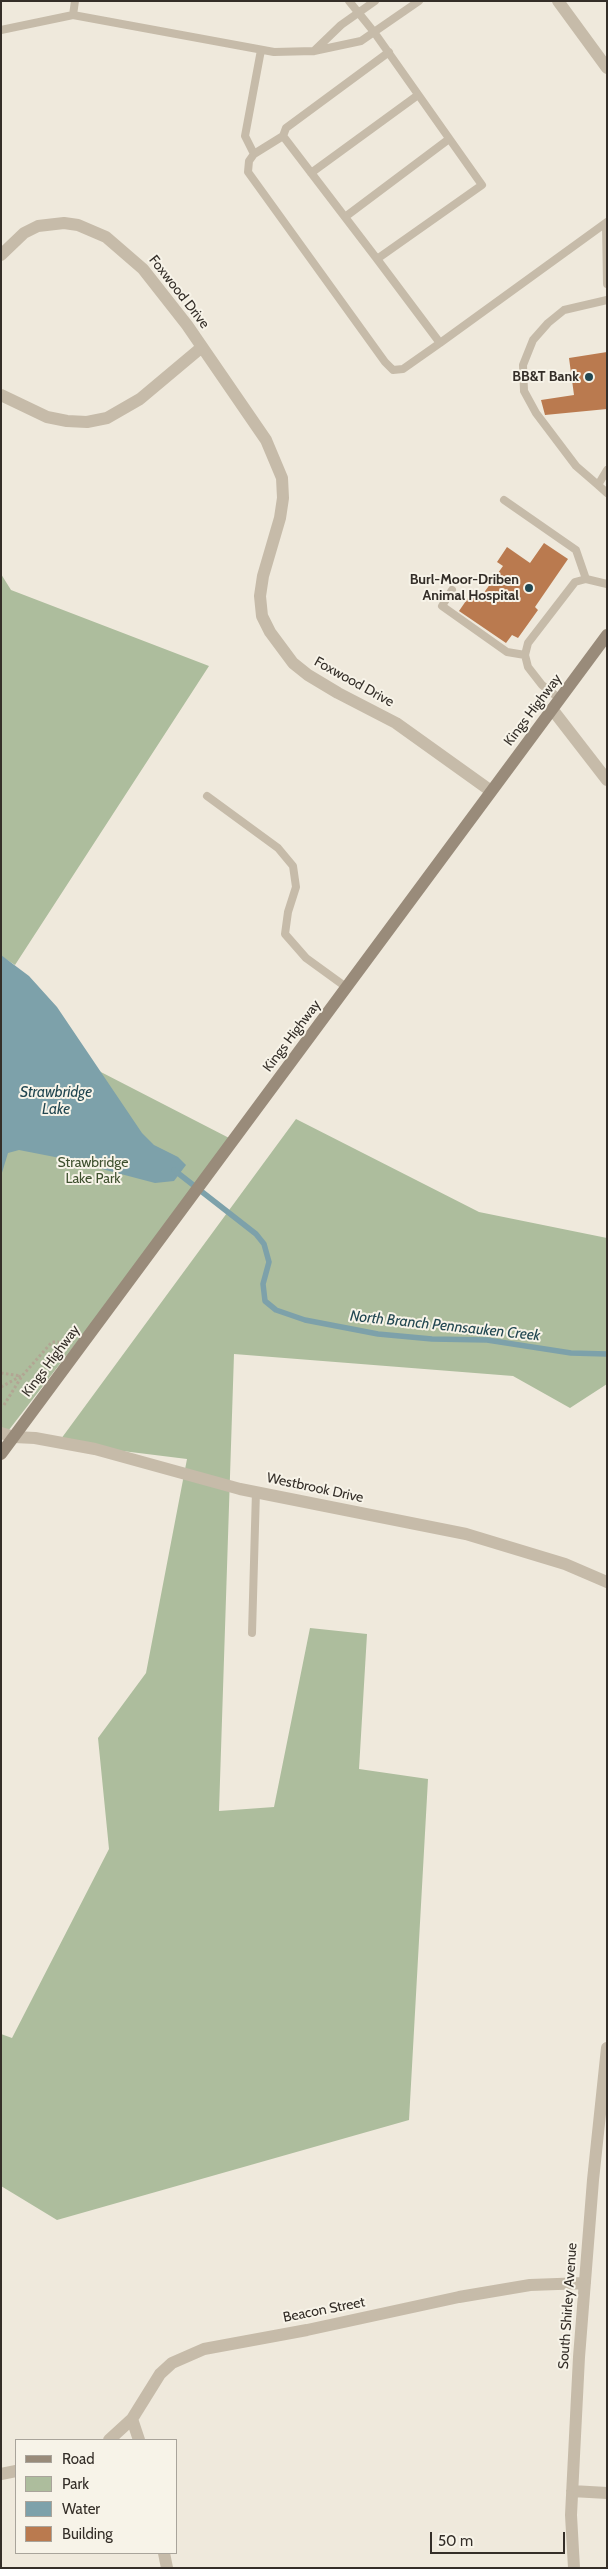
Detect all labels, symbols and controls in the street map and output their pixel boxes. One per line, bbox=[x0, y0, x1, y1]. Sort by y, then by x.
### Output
street label: Foxwood Drive bbox=[145, 252, 213, 332]
place label: BB&T Bank bbox=[512, 369, 579, 385]
marker: BB&T Bank bbox=[583, 371, 595, 383]
place label: Burl-Moor-Driben Animal Hospital bbox=[410, 572, 519, 604]
marker: Burl-Moor-Driben Animal Hospital bbox=[523, 582, 535, 594]
street label: Foxwood Drive bbox=[311, 653, 397, 711]
street label: Kings Highway bbox=[500, 671, 566, 749]
street label: Kings Highway bbox=[259, 997, 325, 1075]
water label: Strawbridge Lake bbox=[20, 1084, 92, 1119]
park label: Strawbridge Lake Park bbox=[58, 1155, 128, 1188]
water label: North Branch Pennsauken Creek bbox=[349, 1307, 541, 1345]
street label: Kings Highway bbox=[18, 1322, 84, 1400]
street label: Westbrook Drive bbox=[265, 1470, 365, 1506]
street label: South Shirley Avenue bbox=[555, 2242, 581, 2370]
street label: Beacon Street bbox=[282, 2294, 366, 2326]
legend bbox=[15, 2439, 178, 2554]
text: Road bbox=[62, 2450, 95, 2468]
text: Park bbox=[62, 2475, 89, 2493]
text: Water bbox=[62, 2500, 100, 2518]
scale bar bbox=[433, 2522, 568, 2554]
text: Building bbox=[62, 2525, 113, 2543]
text: 50 m bbox=[438, 2532, 473, 2550]

